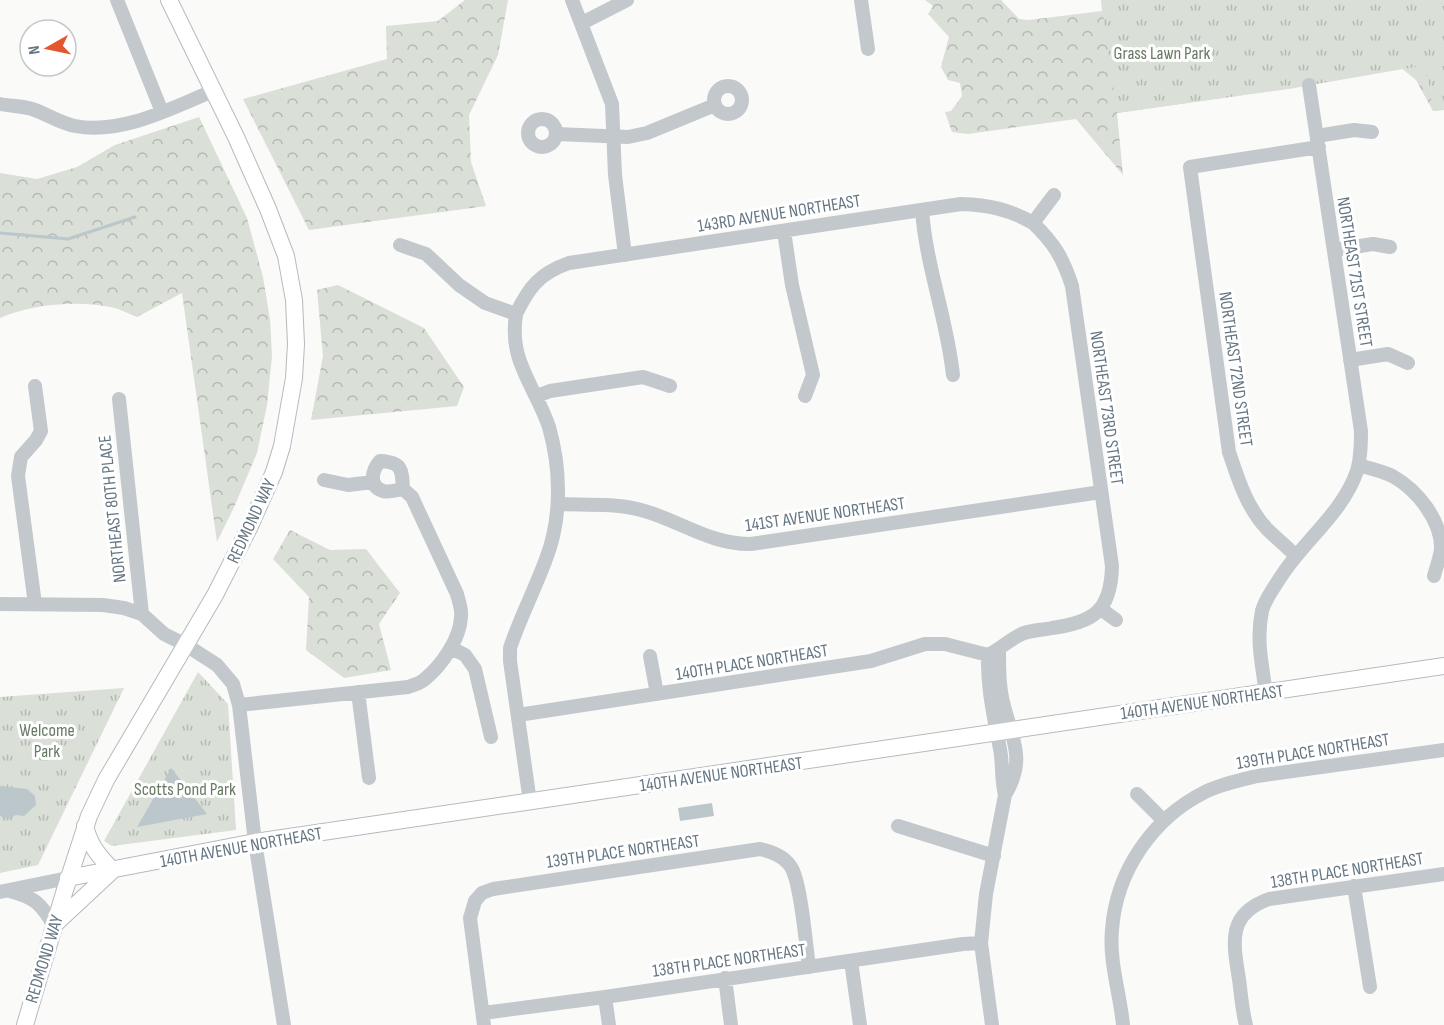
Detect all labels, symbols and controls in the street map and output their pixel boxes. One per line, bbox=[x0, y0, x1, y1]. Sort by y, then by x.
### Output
north arrow bbox=[18, 18, 78, 78]
park label: Grass Lawn Park bbox=[1114, 43, 1211, 64]
text: N bbox=[25, 44, 45, 56]
street label: 143RD AVENUE NORTHEAST bbox=[696, 190, 862, 237]
street label: NORTHEAST 71ST STREET bbox=[1332, 195, 1377, 349]
street label: NORTHEAST 72ND STREET bbox=[1214, 290, 1257, 448]
street label: NORTHEAST 73RD STREET bbox=[1085, 330, 1128, 486]
street label: NORTHEAST 80TH PLACE bbox=[94, 434, 131, 584]
street label: REDMOND WAY bbox=[223, 475, 280, 567]
street label: 141ST AVENUE NORTHEAST bbox=[744, 493, 906, 536]
street label: 140TH PLACE NORTHEAST bbox=[674, 640, 830, 685]
street label: 140TH AVENUE NORTHEAST bbox=[1119, 681, 1285, 724]
park label: Welcome Park bbox=[19, 720, 75, 762]
street label: 139TH PLACE NORTHEAST bbox=[1235, 729, 1391, 774]
street label: 140TH AVENUE NORTHEAST bbox=[638, 753, 804, 796]
park label: Scotts Pond Park bbox=[134, 779, 236, 800]
street label: 140TH AVENUE NORTHEAST bbox=[158, 823, 324, 872]
street label: 139TH PLACE NORTHEAST bbox=[545, 830, 701, 873]
street label: 138TH PLACE NORTHEAST bbox=[1269, 848, 1425, 893]
street label: REDMOND WAY bbox=[21, 912, 68, 1006]
street label: 138TH PLACE NORTHEAST bbox=[651, 939, 807, 982]

